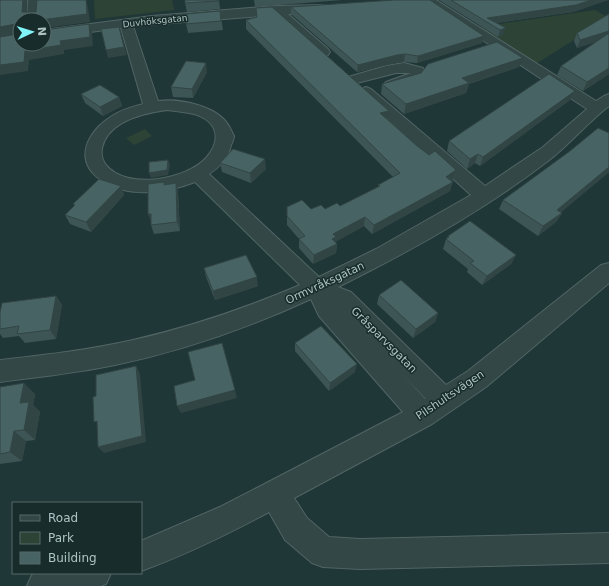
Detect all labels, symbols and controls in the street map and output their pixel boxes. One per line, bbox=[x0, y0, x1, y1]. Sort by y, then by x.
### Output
north arrow bbox=[12, 12, 52, 52]
street label: Duvhöksgatan bbox=[122, 13, 188, 29]
text: N bbox=[35, 26, 48, 36]
street label: Ormvråksgatan bbox=[284, 259, 366, 307]
street label: Gråsparvsgatan bbox=[348, 304, 420, 376]
street label: Pilshultsvägen bbox=[414, 367, 487, 423]
legend bbox=[12, 502, 142, 574]
text: Road bbox=[48, 511, 78, 525]
text: Park bbox=[48, 531, 74, 545]
text: Building bbox=[48, 551, 97, 565]

